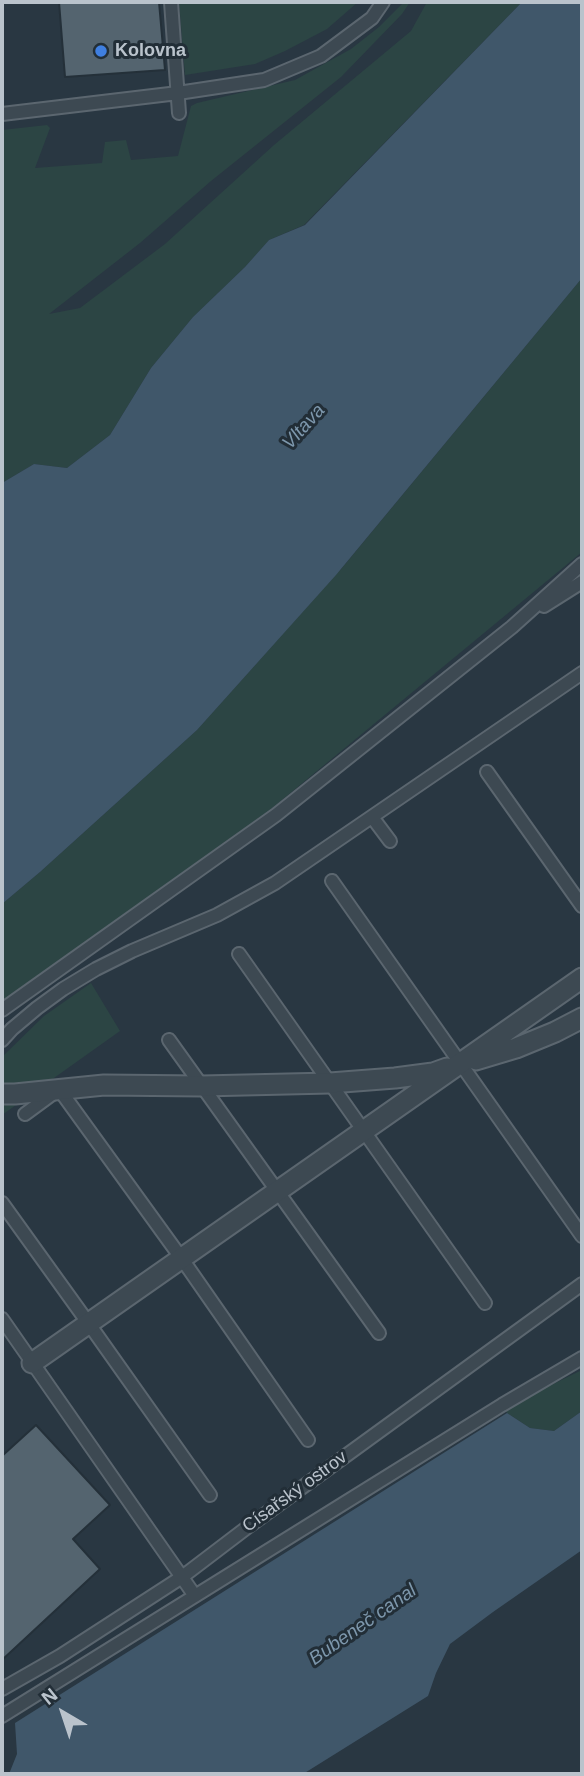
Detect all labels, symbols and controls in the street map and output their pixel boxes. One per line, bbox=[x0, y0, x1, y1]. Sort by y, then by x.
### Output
place label: Kolovna bbox=[115, 40, 186, 62]
marker: Kolovna bbox=[93, 43, 109, 59]
water label: Vltava bbox=[278, 400, 330, 454]
street label: Císařský ostrov bbox=[238, 1447, 352, 1537]
water label: Bubeneč canal bbox=[305, 1580, 421, 1670]
north arrow bbox=[28, 1678, 98, 1748]
text: N bbox=[38, 1684, 61, 1709]

